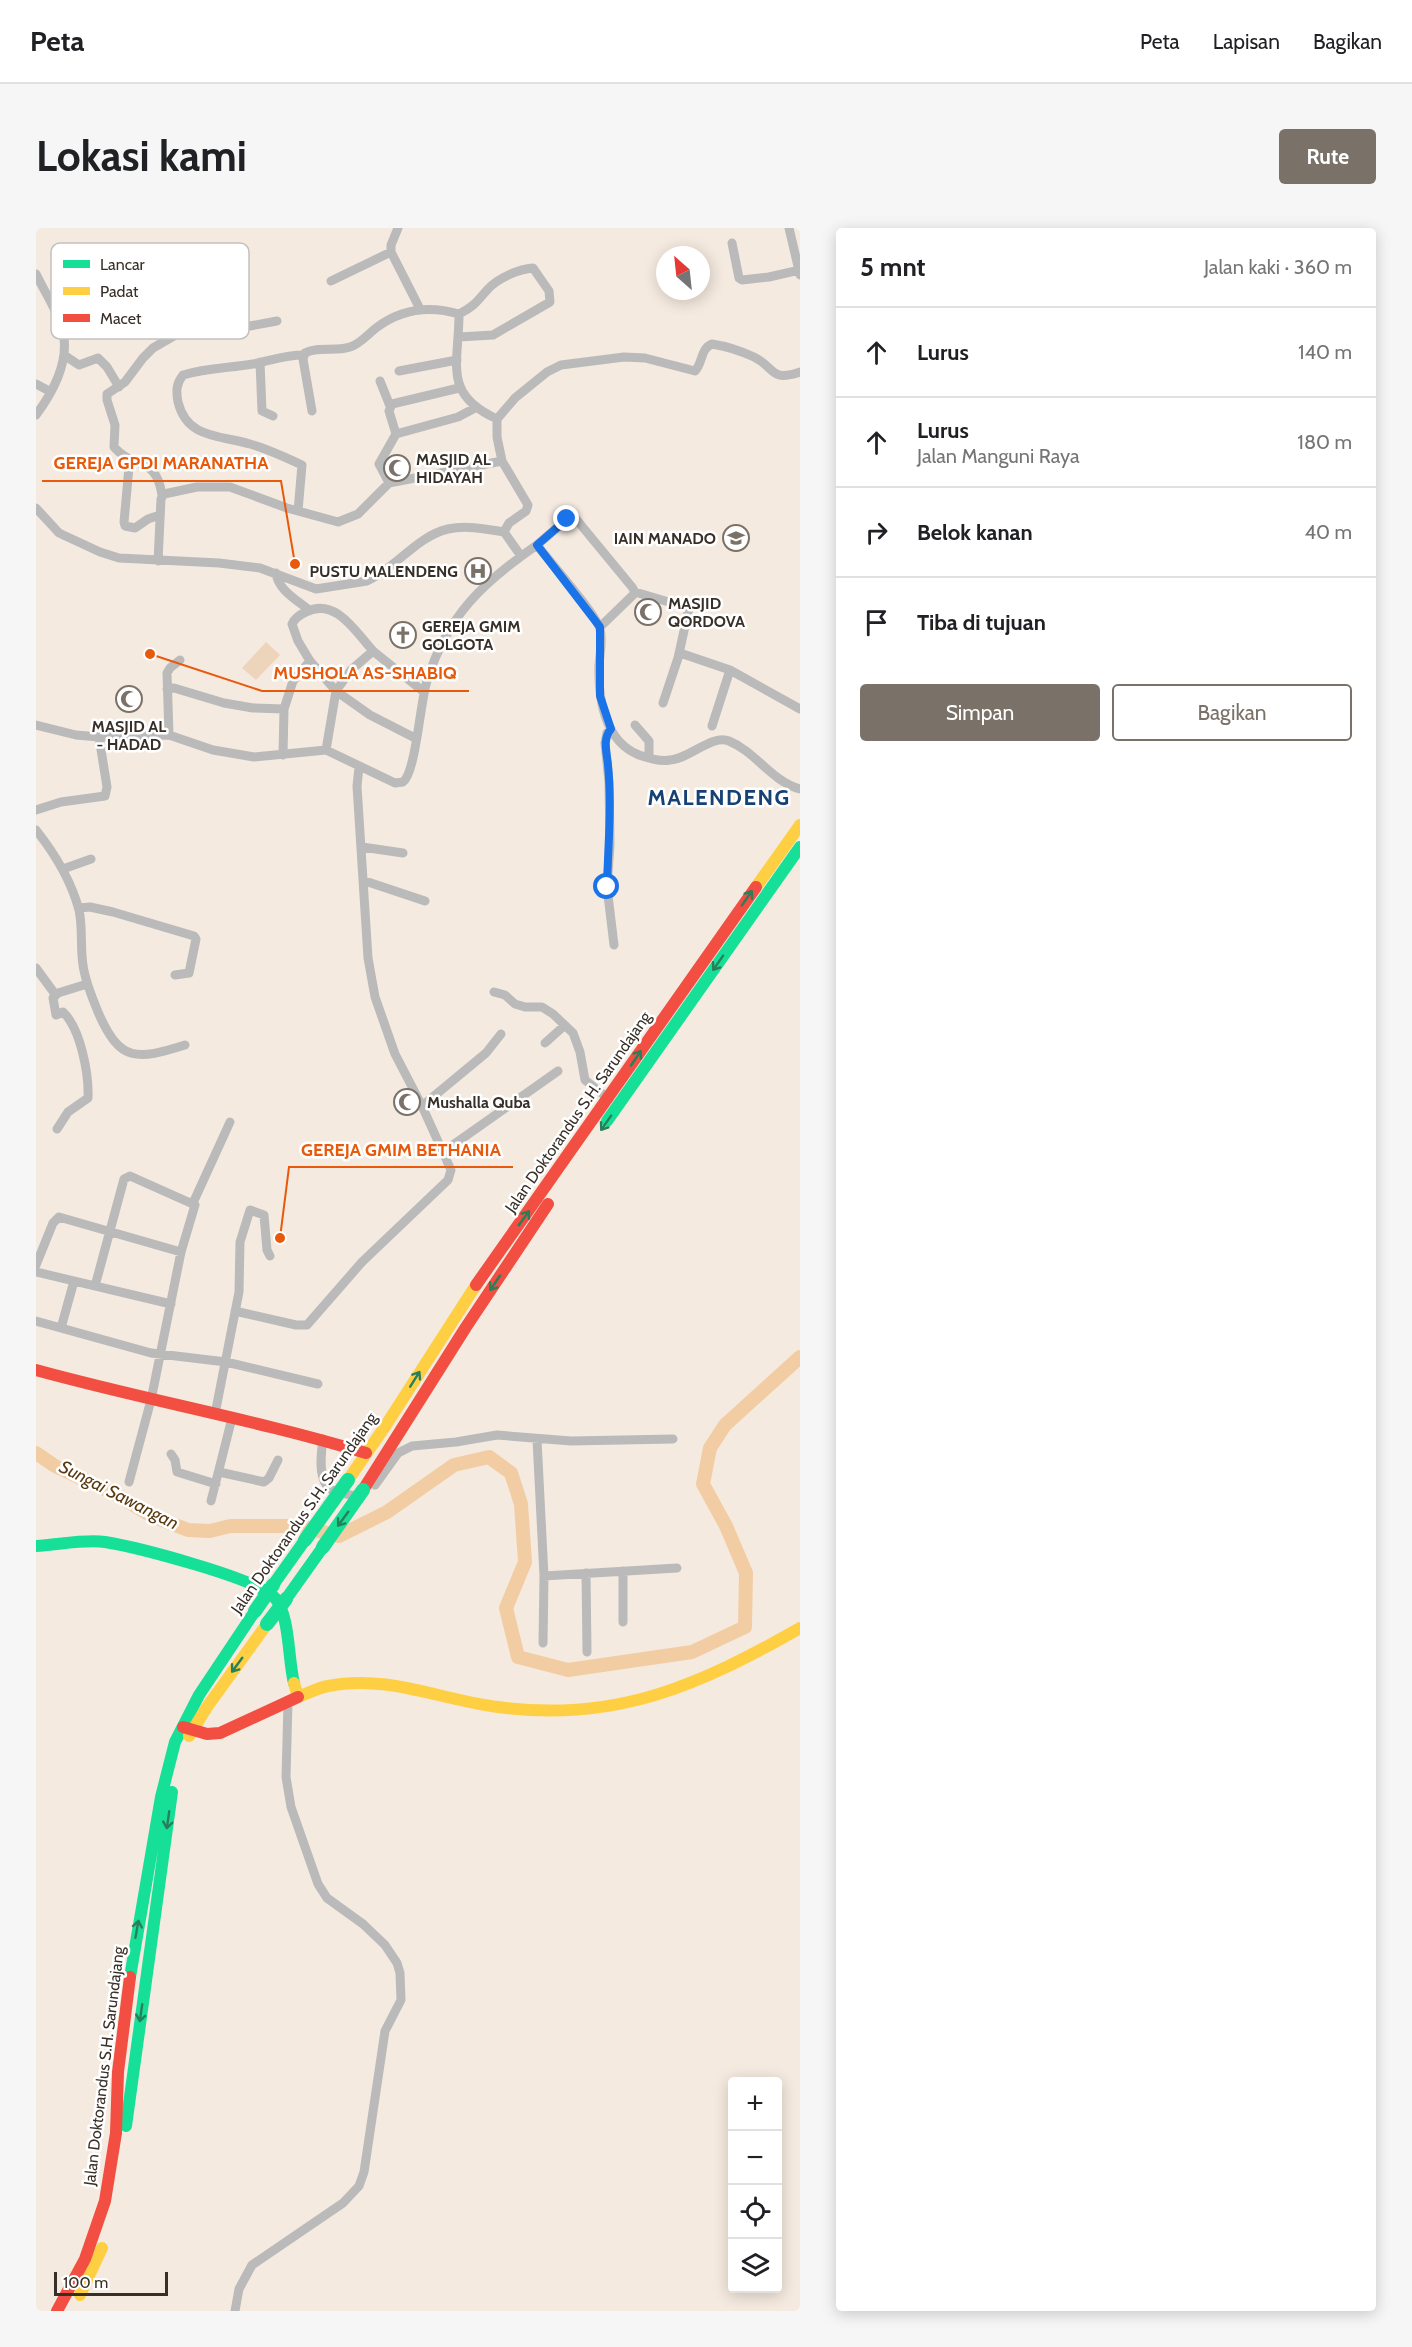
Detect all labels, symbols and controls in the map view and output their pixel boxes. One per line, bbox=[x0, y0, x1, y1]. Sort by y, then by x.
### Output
text: Peta bbox=[30, 24, 84, 58]
text: Peta bbox=[1140, 29, 1180, 54]
text: Lapisan bbox=[1213, 29, 1280, 54]
text: Bagikan bbox=[1313, 29, 1382, 54]
button: Rute bbox=[1279, 129, 1376, 184]
text: Lokasi kami bbox=[36, 130, 247, 182]
legend bbox=[51, 243, 249, 339]
north arrow bbox=[656, 246, 710, 300]
text: 5 mnt bbox=[860, 251, 926, 283]
text: Lancar bbox=[100, 255, 146, 274]
text: Jalan kaki · 360 m bbox=[1204, 255, 1352, 279]
text: Padat bbox=[100, 282, 139, 301]
text: Macet bbox=[100, 309, 142, 328]
icon: ahead bbox=[860, 336, 893, 369]
text: Lurus bbox=[917, 339, 969, 366]
text: 140 m bbox=[1298, 340, 1352, 364]
text: Lurus bbox=[917, 417, 969, 444]
icon: ahead bbox=[860, 426, 893, 459]
text: 180 m bbox=[1297, 430, 1352, 454]
text: Jalan Manguni Raya bbox=[917, 444, 1080, 468]
callout: GEREJA GPDI MARANATHA bbox=[42, 445, 281, 481]
place label: MASJID AL HIDAYAH bbox=[416, 450, 491, 487]
text: GEREJA GPDI MARANATHA bbox=[54, 452, 269, 474]
mosque icon: MASJID AL HIDAYAH bbox=[382, 453, 412, 483]
route end bbox=[553, 505, 579, 531]
icon: right bbox=[860, 516, 893, 549]
text: Belok kanan bbox=[917, 519, 1033, 546]
text: 40 m bbox=[1304, 520, 1352, 544]
school or university icon: IAIN MANADO bbox=[721, 523, 751, 553]
place label: IAIN MANADO bbox=[614, 529, 716, 548]
hospital icon: PUSTU MALENDENG bbox=[463, 556, 493, 586]
place label: PUSTU MALENDENG bbox=[309, 562, 458, 581]
place label: MASJID QORDOVA bbox=[668, 594, 745, 631]
mosque icon: MASJID QORDOVA bbox=[633, 597, 663, 627]
icon: arrive bbox=[860, 606, 893, 639]
text: Tiba di tujuan bbox=[917, 609, 1046, 636]
place label: GEREJA GMIM GOLGOTA bbox=[422, 617, 521, 654]
church icon: GEREJA GMIM GOLGOTA bbox=[388, 620, 418, 650]
callout: MUSHOLA AS-SHABIQ bbox=[262, 655, 469, 691]
text: MUSHOLA AS-SHABIQ bbox=[273, 662, 457, 684]
mosque icon: MASJID AL - HADAD bbox=[114, 684, 144, 714]
button: Simpan bbox=[860, 684, 1100, 741]
button: Bagikan bbox=[1112, 684, 1352, 741]
place label: MASJID AL - HADAD bbox=[92, 717, 166, 754]
district label: MALENDENG bbox=[647, 784, 791, 811]
route start bbox=[593, 873, 619, 899]
one-way arrow bbox=[741, 891, 753, 907]
one-way arrow bbox=[712, 955, 724, 971]
street label: Jalan Doktorandus S.H. Sarundajang bbox=[500, 1007, 656, 1217]
one-way arrow bbox=[630, 1051, 642, 1067]
mosque icon: Mushalla Quba bbox=[392, 1087, 422, 1117]
place label: Mushalla Quba bbox=[427, 1093, 531, 1112]
one-way arrow bbox=[600, 1114, 612, 1130]
callout: GEREJA GMIM BETHANIA bbox=[289, 1131, 513, 1167]
text: GEREJA GMIM BETHANIA bbox=[301, 1139, 502, 1161]
one-way arrow bbox=[518, 1211, 530, 1227]
one-way arrow bbox=[489, 1275, 501, 1291]
one-way arrow bbox=[408, 1371, 421, 1388]
street label: Jalan Doktorandus S.H. Sarundajang bbox=[226, 1408, 382, 1618]
water label: Sungai Sawangan bbox=[56, 1456, 182, 1534]
one-way arrow bbox=[337, 1510, 349, 1526]
one-way arrow bbox=[231, 1657, 243, 1673]
one-way arrow bbox=[162, 1810, 173, 1830]
one-way arrow bbox=[131, 1920, 142, 1939]
street label: Jalan Doktorandus S.H. Sarundajang bbox=[80, 1944, 128, 2188]
one-way arrow bbox=[135, 2003, 146, 2023]
map controls bbox=[728, 2077, 782, 2293]
button: + bbox=[728, 2077, 782, 2131]
button: − bbox=[728, 2131, 782, 2185]
button: locate bbox=[728, 2185, 782, 2239]
button: layers bbox=[728, 2239, 782, 2293]
scale bar bbox=[54, 2269, 168, 2296]
text: 100 m bbox=[63, 2273, 108, 2292]

